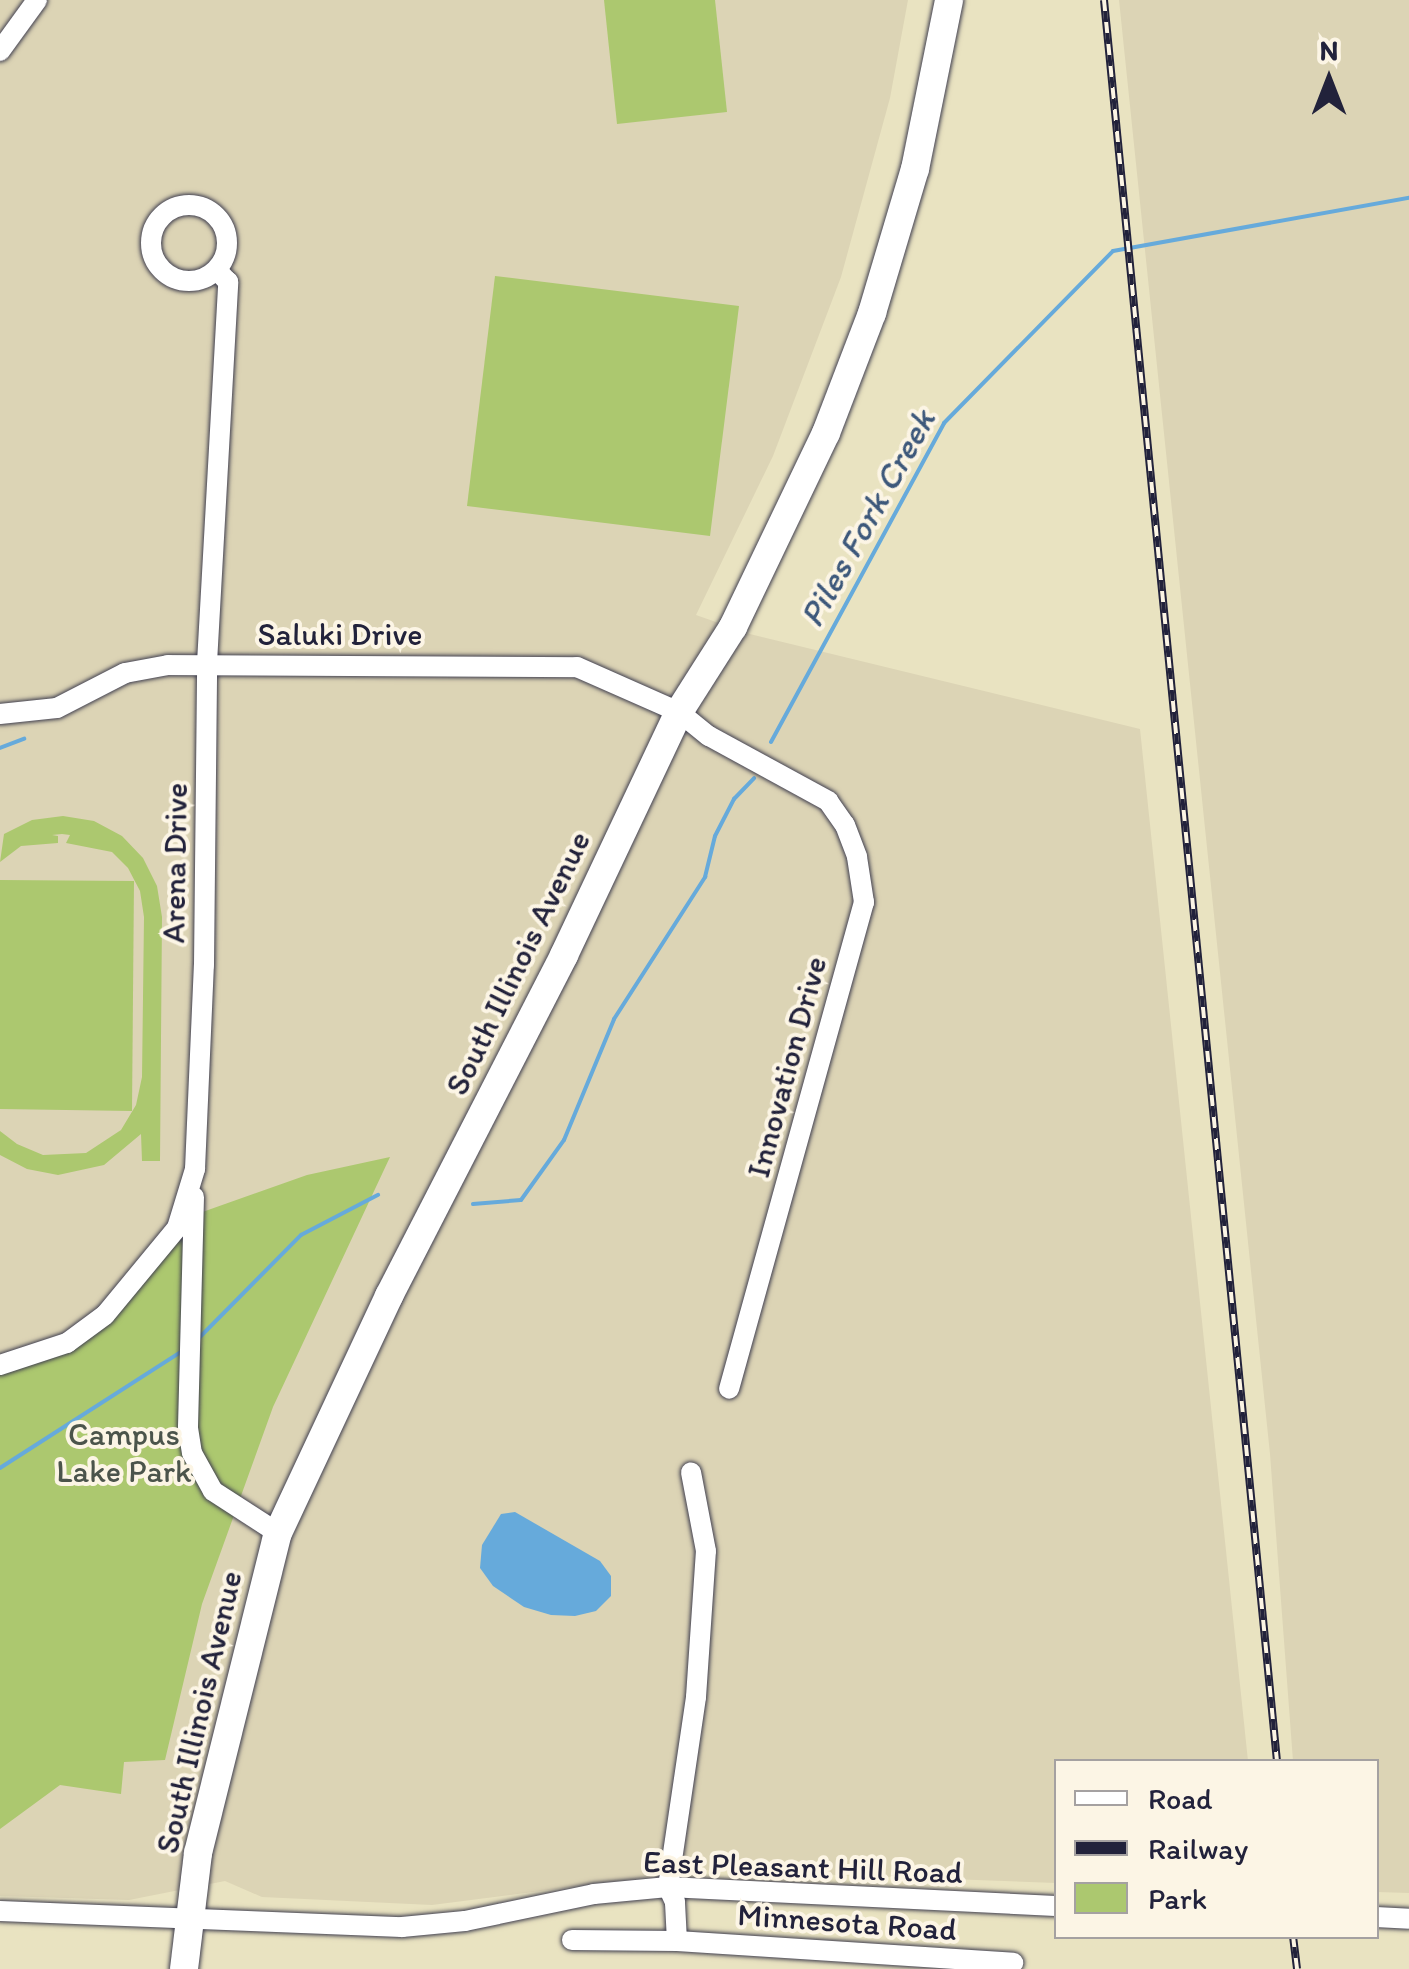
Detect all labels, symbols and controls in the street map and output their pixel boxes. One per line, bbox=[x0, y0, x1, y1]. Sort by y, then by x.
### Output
north arrow bbox=[1279, 30, 1379, 130]
text: N bbox=[1320, 33, 1338, 67]
water label: Piles Fork Creek bbox=[790, 403, 944, 633]
street label: Saluki Drive bbox=[258, 615, 422, 653]
street label: Arena Drive bbox=[154, 782, 196, 944]
street label: South Illinois Avenue bbox=[437, 824, 599, 1102]
street label: Innovation Drive bbox=[739, 952, 835, 1182]
park label: Campus Lake Park bbox=[57, 1416, 191, 1491]
street label: South Illinois Avenue bbox=[148, 1567, 250, 1857]
legend bbox=[1054, 1759, 1379, 1939]
text: Road bbox=[1148, 1780, 1213, 1817]
text: Railway bbox=[1148, 1830, 1248, 1867]
street label: East Pleasant Hill Road bbox=[643, 1842, 963, 1892]
text: Park bbox=[1148, 1880, 1207, 1917]
street label: Minnesota Road bbox=[736, 1895, 958, 1949]

